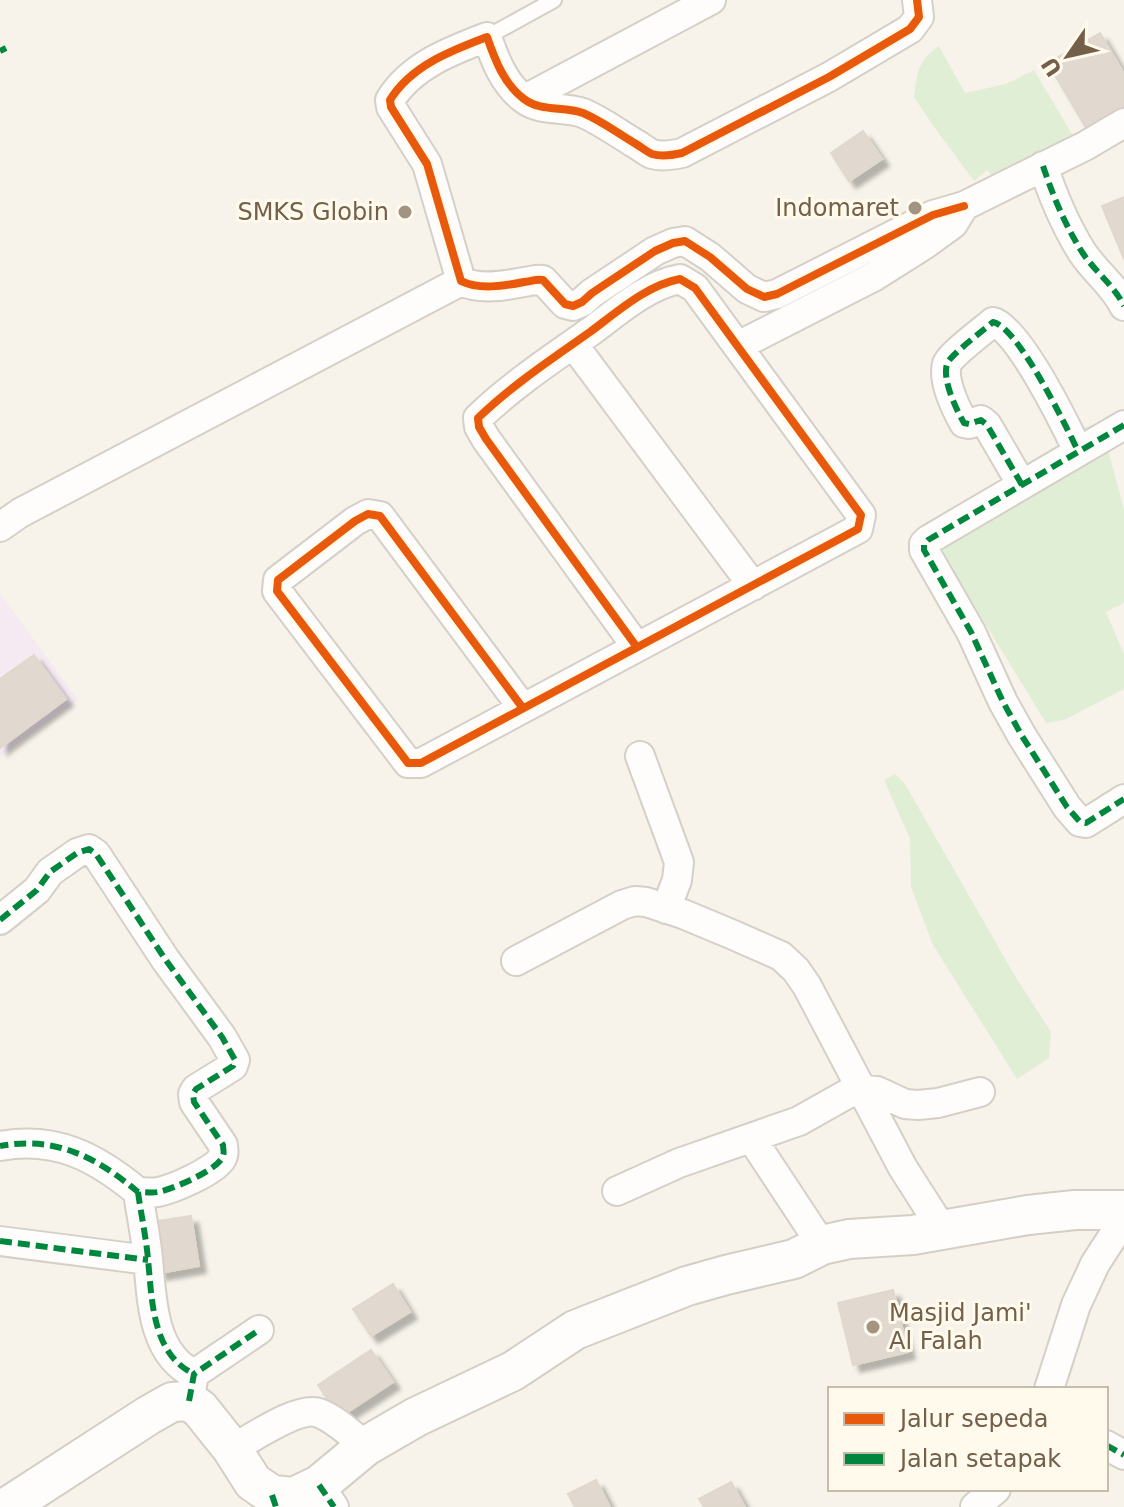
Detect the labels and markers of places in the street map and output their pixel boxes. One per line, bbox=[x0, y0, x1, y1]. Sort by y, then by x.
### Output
place label: Indomaret bbox=[775, 194, 899, 222]
place label: SMKS Globin bbox=[237, 198, 389, 226]
marker: Indomaret bbox=[906, 199, 924, 217]
marker: SMKS Globin bbox=[396, 203, 414, 221]
place label: Masjid Jami' Al Falah bbox=[889, 1299, 1032, 1355]
marker: Masjid Jami' Al Falah bbox=[864, 1318, 882, 1336]

